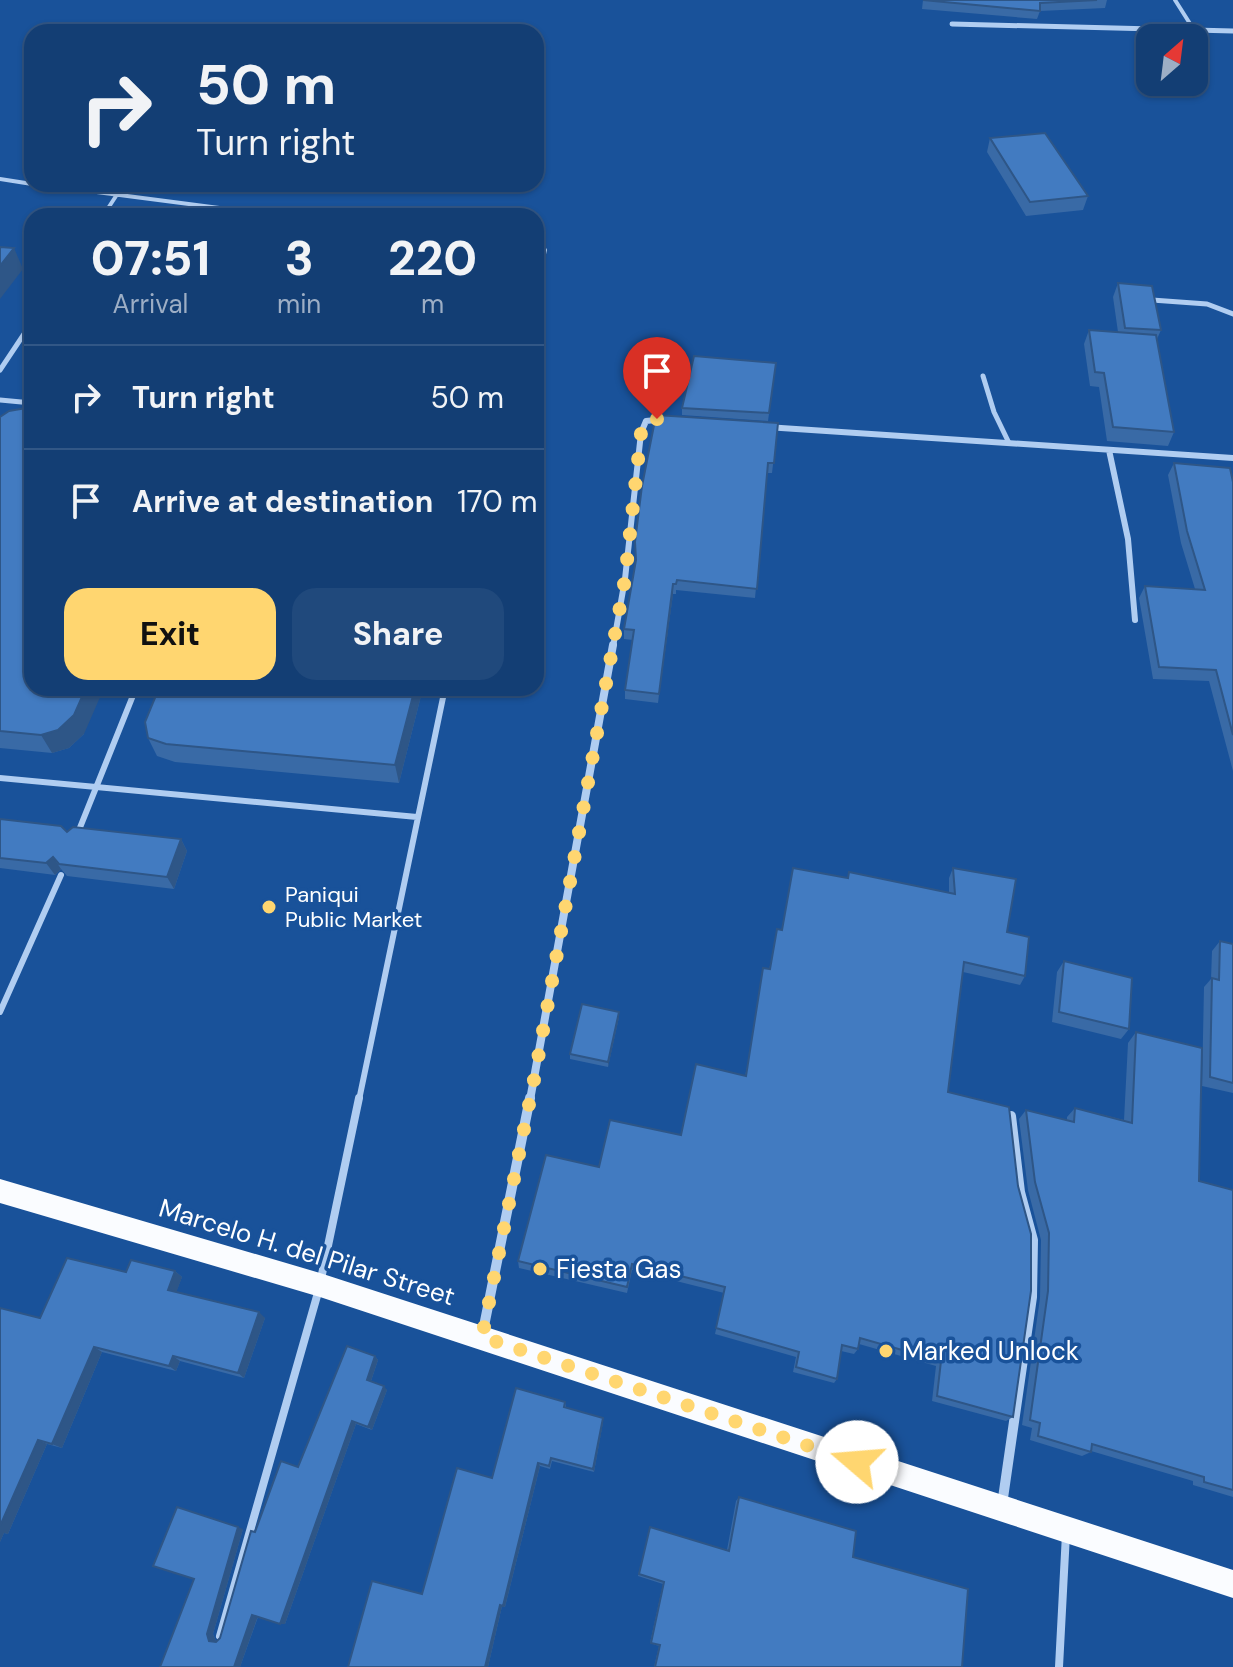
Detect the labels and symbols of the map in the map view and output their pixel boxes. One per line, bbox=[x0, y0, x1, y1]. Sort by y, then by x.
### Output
north arrow bbox=[1136, 24, 1208, 96]
pin bbox=[623, 337, 691, 419]
place label: Paniqui Public Market bbox=[285, 880, 422, 934]
marker: Paniqui Public Market bbox=[260, 898, 278, 916]
street label: Marcelo H. del Pilar Street bbox=[155, 1191, 459, 1313]
place label: Fiesta Gas bbox=[556, 1252, 682, 1286]
marker: Fiesta Gas bbox=[531, 1260, 549, 1278]
place label: Marked Unlock bbox=[902, 1334, 1079, 1368]
marker: Marked Unlock bbox=[877, 1342, 895, 1360]
position arrow bbox=[815, 1420, 899, 1504]

